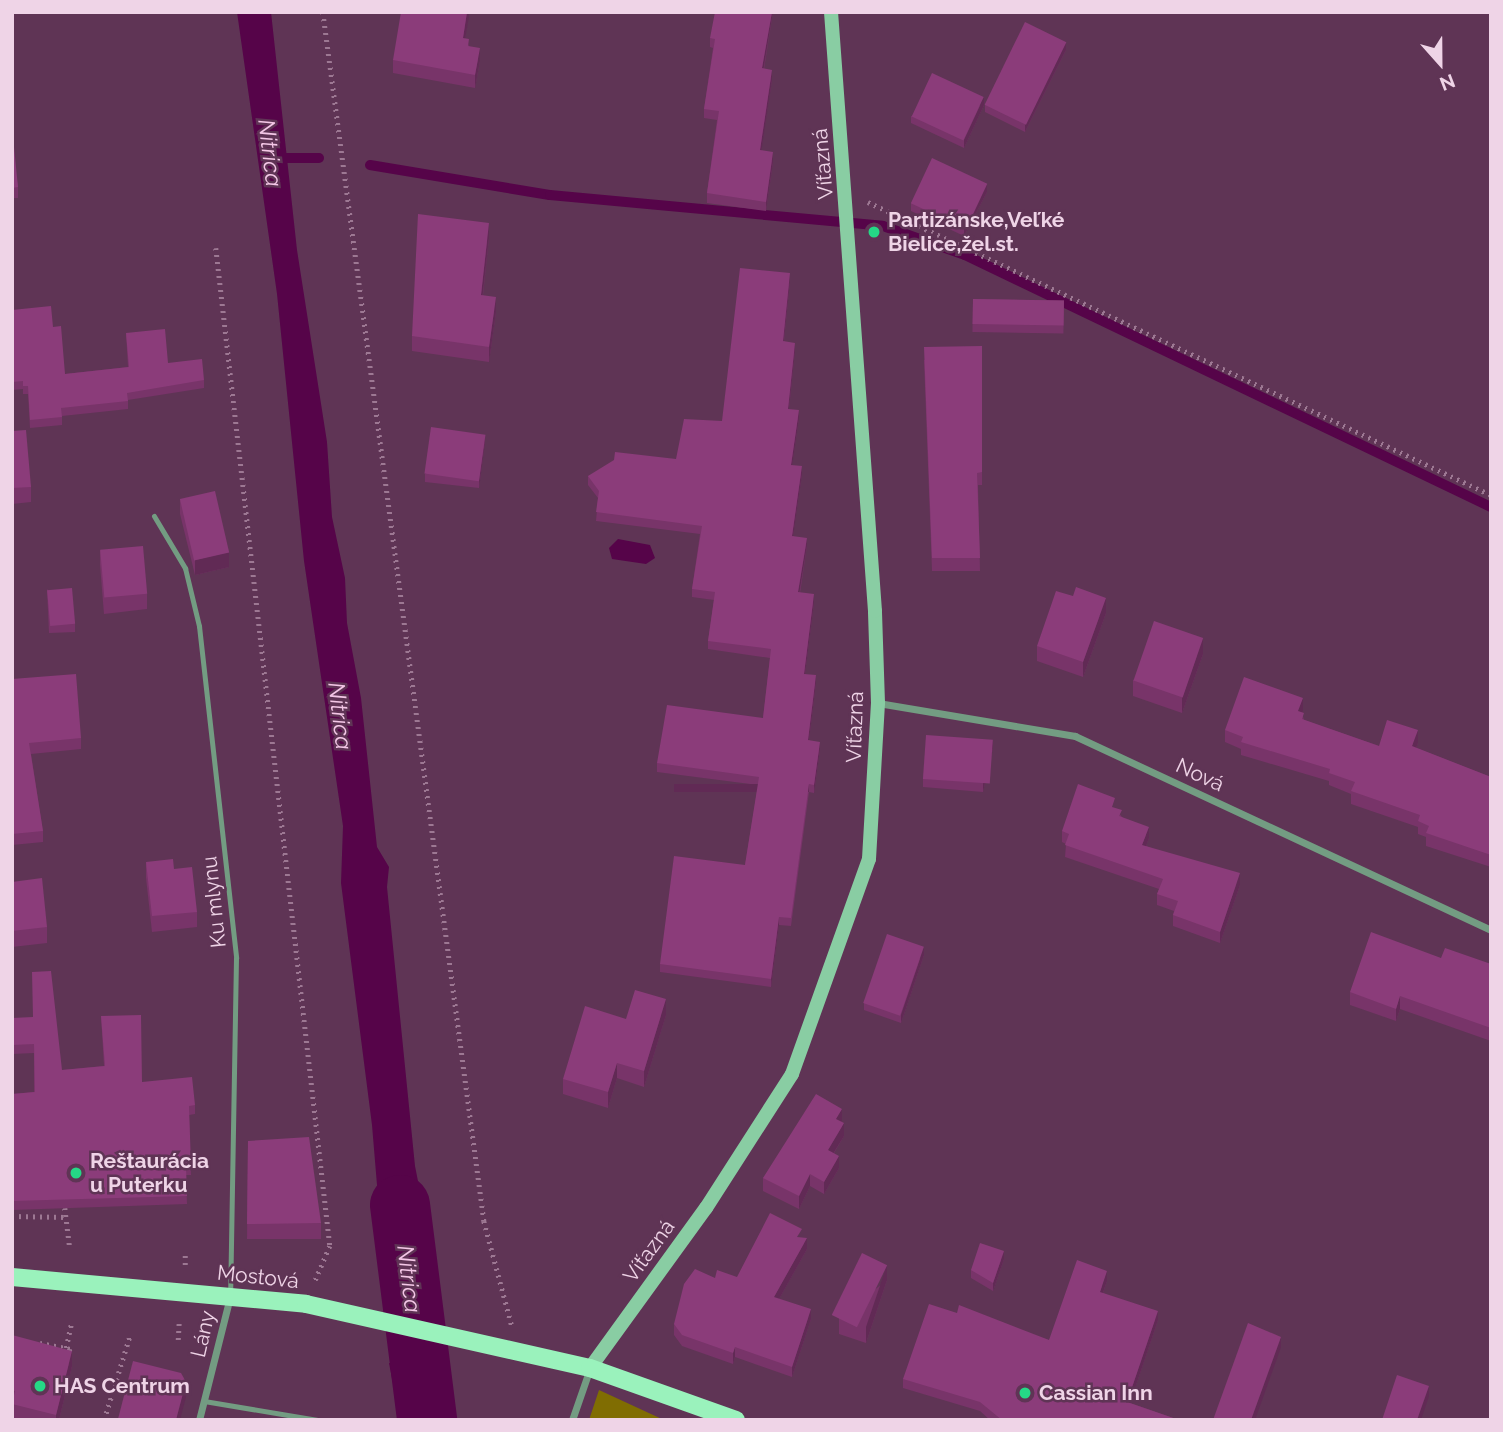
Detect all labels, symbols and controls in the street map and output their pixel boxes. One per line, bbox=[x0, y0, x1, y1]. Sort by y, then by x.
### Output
north arrow bbox=[1405, 28, 1475, 98]
text: N bbox=[1437, 70, 1458, 95]
water label: Nitrica bbox=[252, 118, 288, 188]
street label: Víťazná bbox=[807, 127, 839, 201]
place label: Partizánske,Veľké Bielice,žel.st. bbox=[888, 207, 1064, 257]
marker: Partizánske,Veľké Bielice,žel.st. bbox=[866, 224, 882, 240]
water label: Nitrica bbox=[322, 681, 358, 751]
street label: Víťazná bbox=[841, 691, 869, 763]
street label: Nová bbox=[1172, 753, 1228, 797]
street label: Ku mlynu bbox=[197, 855, 231, 949]
place label: Reštaurácia u Puterku bbox=[90, 1148, 209, 1198]
marker: Reštaurácia u Puterku bbox=[68, 1165, 84, 1181]
street label: Víťazná bbox=[618, 1215, 680, 1287]
water label: Nitrica bbox=[391, 1244, 427, 1314]
street label: Mostová bbox=[216, 1260, 300, 1294]
street label: Lány bbox=[185, 1308, 221, 1360]
place label: HAS Centrum bbox=[54, 1373, 190, 1399]
marker: HAS Centrum bbox=[32, 1378, 48, 1394]
place label: Cassian Inn bbox=[1039, 1380, 1153, 1406]
marker: Cassian Inn bbox=[1017, 1385, 1033, 1401]

